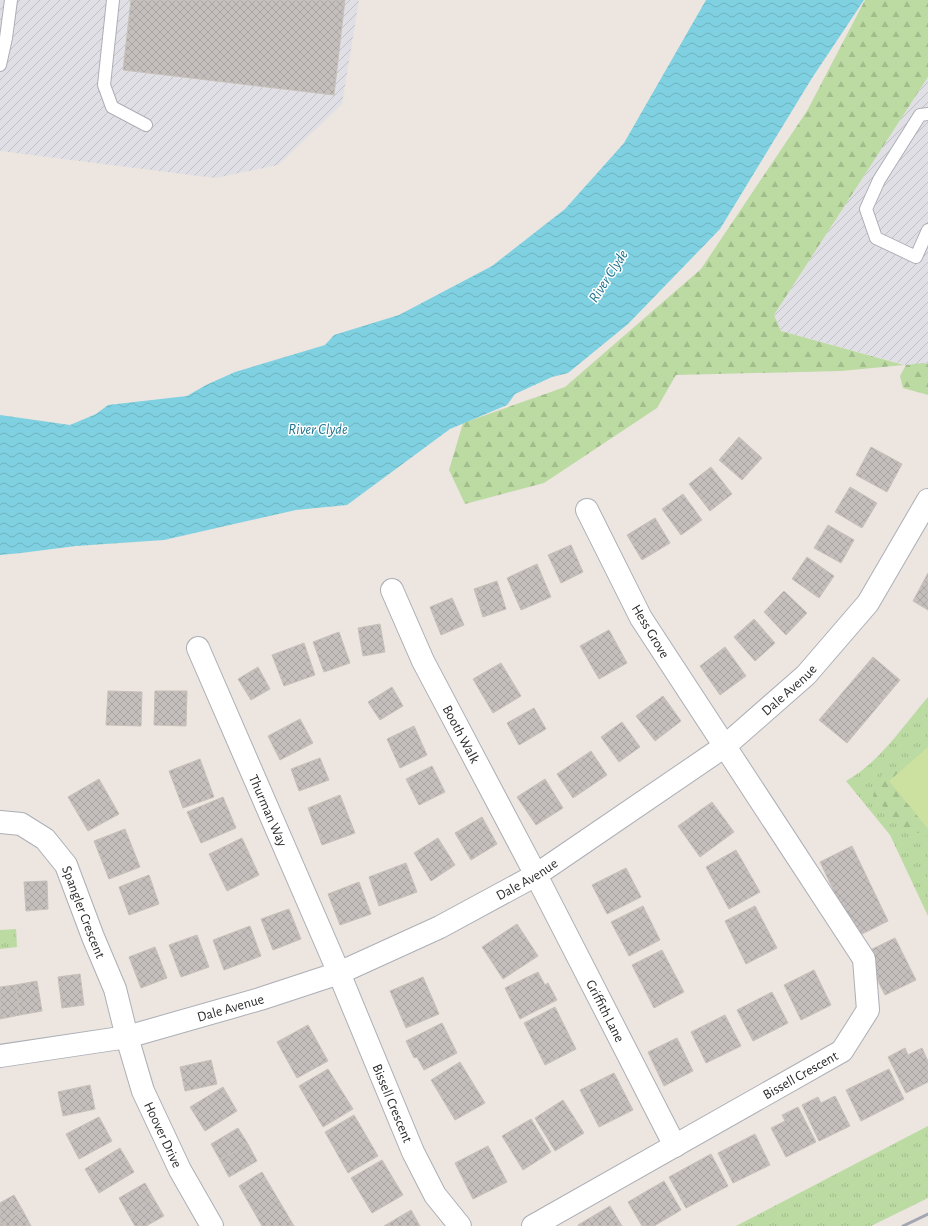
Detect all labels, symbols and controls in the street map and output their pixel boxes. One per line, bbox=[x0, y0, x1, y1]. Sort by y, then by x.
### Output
water label: River Clyde bbox=[586, 247, 631, 305]
water label: River Clyde bbox=[288, 422, 348, 437]
street label: Hess Grove bbox=[629, 602, 672, 661]
street label: Dale Avenue bbox=[759, 662, 820, 719]
street label: Booth Walk bbox=[440, 703, 482, 766]
street label: Thurman Way bbox=[246, 773, 289, 849]
street label: Dale Avenue bbox=[494, 856, 561, 903]
street label: Spangler Crescent bbox=[59, 864, 107, 961]
street label: Griffith Lane bbox=[583, 978, 626, 1045]
street label: Dale Avenue bbox=[196, 992, 266, 1025]
street label: Bissell Crescent bbox=[761, 1049, 841, 1102]
street label: Bissell Crescent bbox=[369, 1062, 415, 1145]
street label: Hoover Drive bbox=[141, 1100, 184, 1170]

